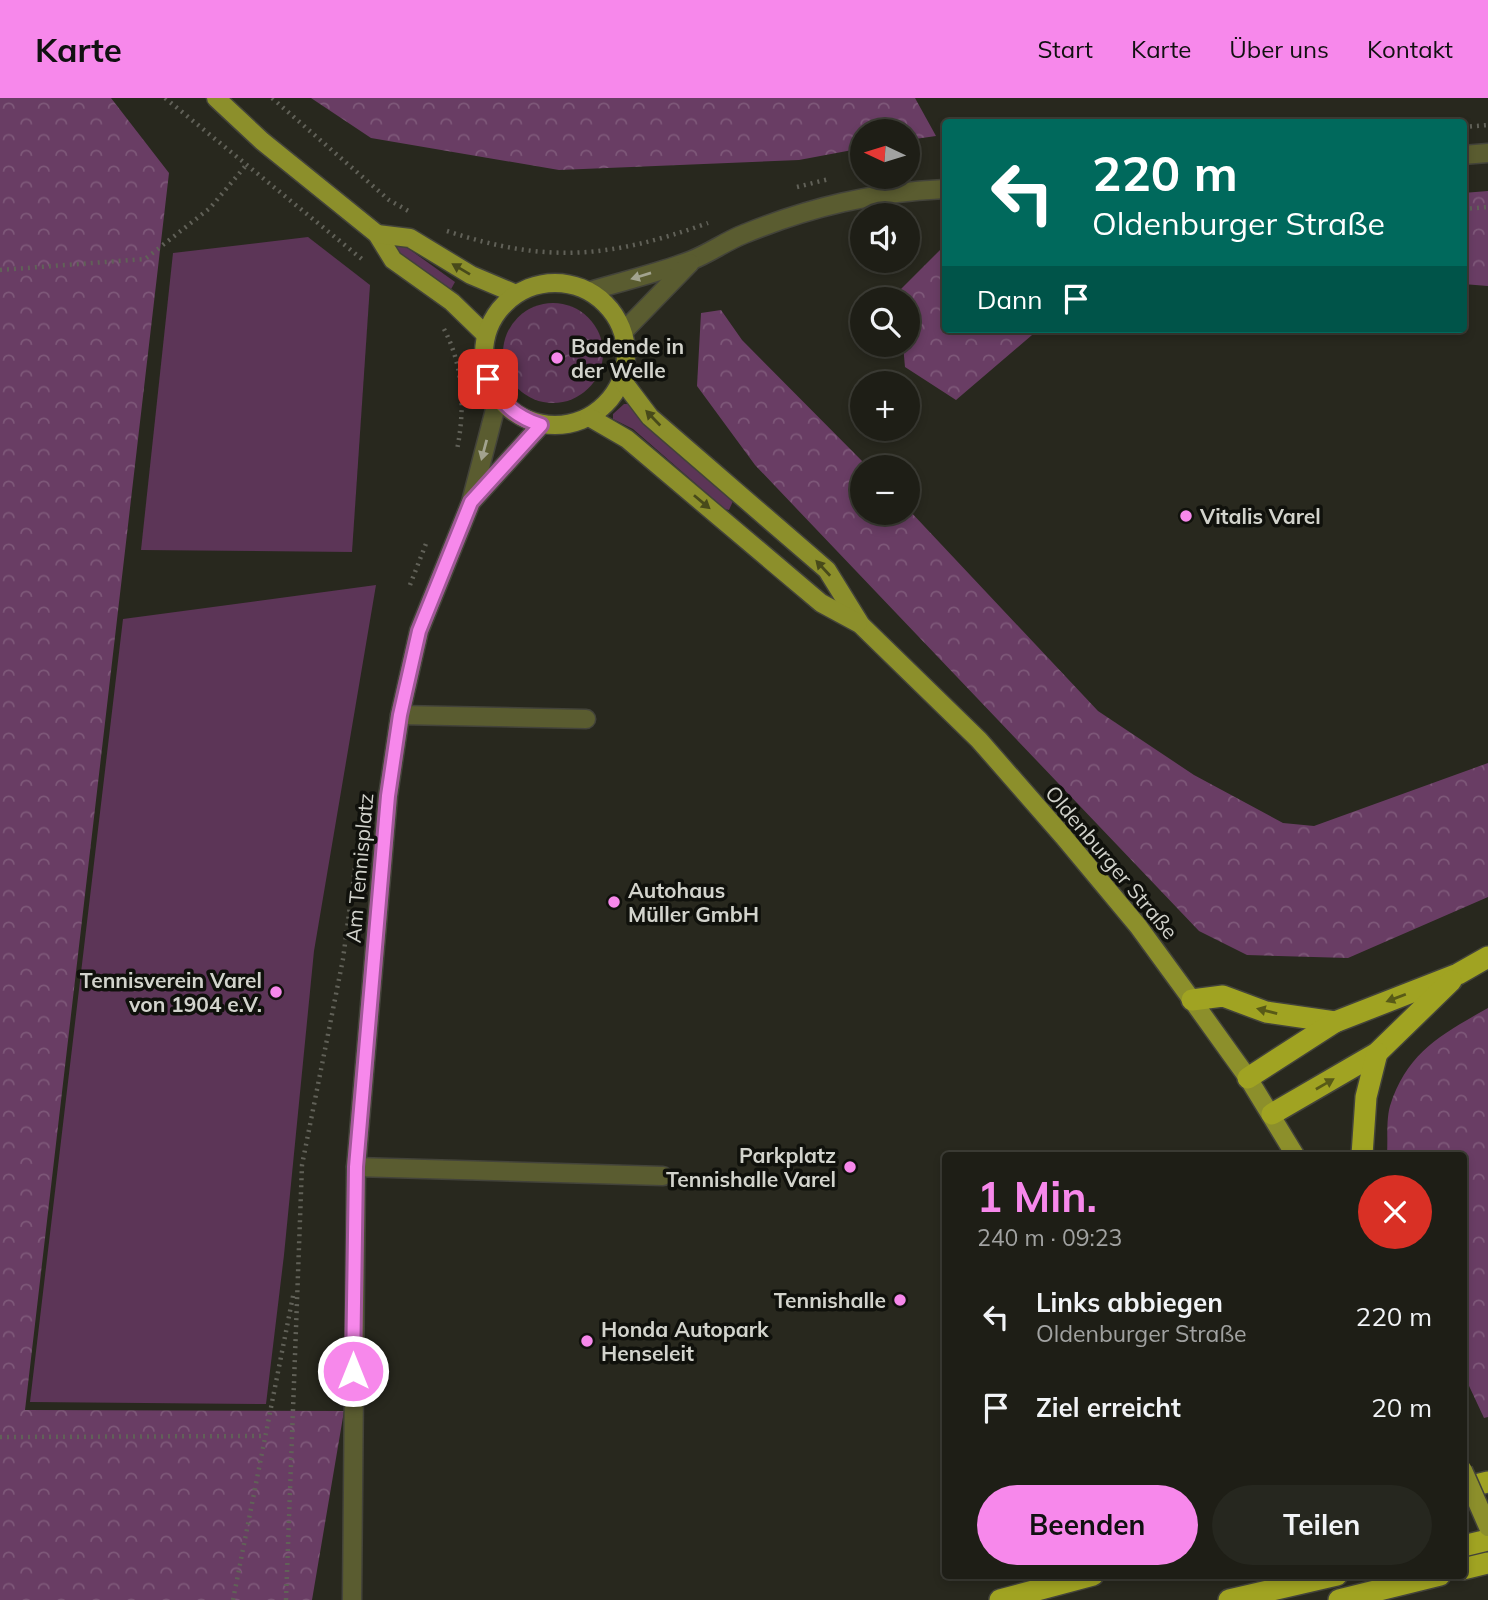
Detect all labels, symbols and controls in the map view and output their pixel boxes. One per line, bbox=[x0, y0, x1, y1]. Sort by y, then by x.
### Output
text: Karte bbox=[35, 29, 122, 70]
text: Start bbox=[1037, 34, 1093, 64]
text: Karte bbox=[1131, 34, 1191, 64]
text: Über uns bbox=[1229, 34, 1329, 64]
text: Kontakt bbox=[1367, 34, 1453, 64]
north arrow bbox=[850, 119, 920, 189]
map controls bbox=[850, 119, 920, 525]
text: 220 m bbox=[1092, 142, 1238, 203]
icon: left bbox=[977, 147, 1068, 238]
button: sound bbox=[850, 203, 920, 273]
text: Oldenburger Straße bbox=[1092, 203, 1385, 243]
one-way arrow bbox=[451, 263, 471, 276]
one-way arrow bbox=[630, 271, 651, 281]
icon: arrive bbox=[1057, 280, 1095, 318]
text: Dann bbox=[977, 283, 1043, 316]
button: search bbox=[850, 287, 920, 357]
place label: Badende in der Welle bbox=[571, 333, 684, 383]
pin bbox=[458, 349, 518, 409]
marker: Badende in der Welle bbox=[549, 350, 565, 366]
icon: arrive bbox=[469, 360, 507, 398]
button: + bbox=[850, 371, 920, 441]
one-way arrow bbox=[644, 409, 661, 426]
one-way arrow bbox=[479, 440, 489, 461]
button: − bbox=[850, 455, 920, 525]
one-way arrow bbox=[694, 494, 711, 509]
place label: Vitalis Varel bbox=[1199, 503, 1321, 529]
marker: Vitalis Varel bbox=[1178, 508, 1194, 524]
one-way arrow bbox=[816, 560, 832, 577]
street label: Oldenburger Straße bbox=[1040, 780, 1184, 944]
street label: Am Tennisplatz bbox=[339, 792, 379, 944]
place label: Autohaus Müller GmbH bbox=[628, 877, 759, 927]
marker: Autohaus Müller GmbH bbox=[606, 894, 622, 910]
place label: Tennisverein Varel von 1904 e.V. bbox=[80, 967, 262, 1017]
marker: Tennisverein Varel von 1904 e.V. bbox=[268, 984, 284, 1000]
one-way arrow bbox=[1386, 993, 1407, 1004]
one-way arrow bbox=[1256, 1006, 1278, 1017]
one-way arrow bbox=[1315, 1078, 1334, 1090]
place label: Parkplatz Tennishalle Varel bbox=[666, 1142, 836, 1192]
marker: Parkplatz Tennishalle Varel bbox=[842, 1159, 858, 1175]
text: 1 Min. bbox=[977, 1170, 1097, 1223]
button: close bbox=[1358, 1175, 1432, 1249]
text: 240 m · 09:23 bbox=[977, 1223, 1122, 1252]
text: Links abbiegen bbox=[1036, 1286, 1223, 1319]
place label: Tennishalle bbox=[774, 1287, 886, 1313]
marker: Tennishalle bbox=[892, 1292, 908, 1308]
icon: left bbox=[977, 1298, 1015, 1336]
text: 220 m bbox=[1356, 1300, 1432, 1333]
place label: Honda Autopark Henseleit bbox=[601, 1316, 769, 1366]
text: Oldenburger Straße bbox=[1036, 1319, 1247, 1348]
marker: Honda Autopark Henseleit bbox=[579, 1333, 595, 1349]
position arrow bbox=[316, 1334, 390, 1408]
icon: arrive bbox=[977, 1389, 1015, 1427]
text: Ziel erreicht bbox=[1036, 1391, 1181, 1424]
text: 20 m bbox=[1371, 1391, 1432, 1424]
button: Beenden bbox=[977, 1485, 1198, 1565]
button: Teilen bbox=[1212, 1485, 1432, 1565]

